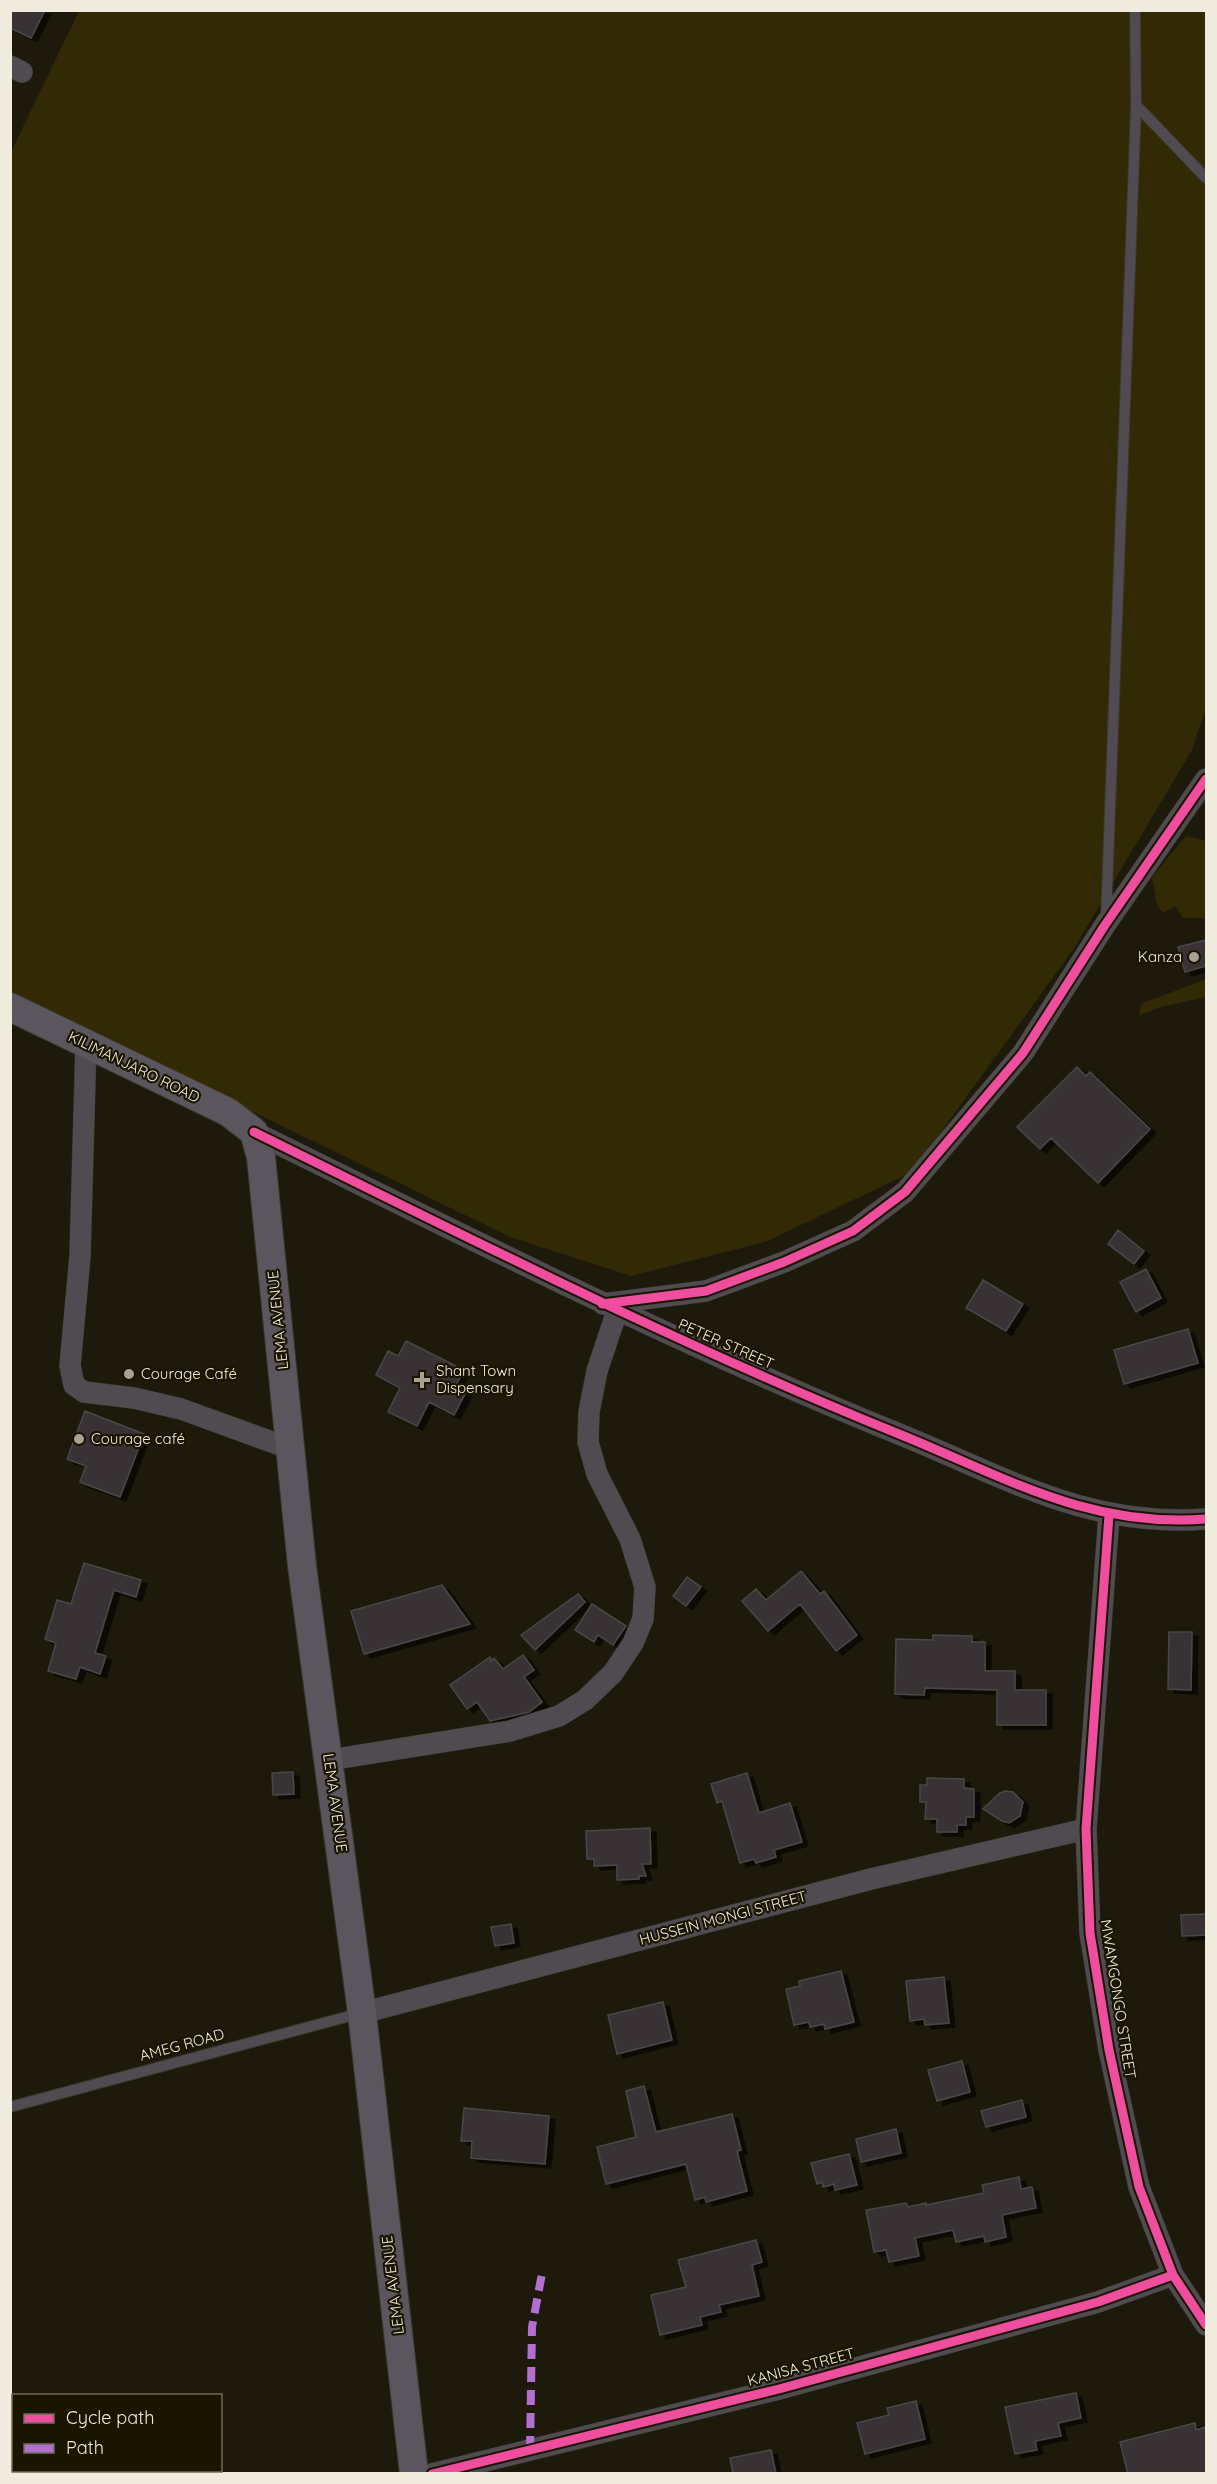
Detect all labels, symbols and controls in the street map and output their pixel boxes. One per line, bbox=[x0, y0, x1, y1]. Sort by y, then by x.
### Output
place label: Kanza bbox=[1138, 947, 1182, 966]
marker: Kanza bbox=[1187, 950, 1201, 964]
street label: KILIMANJARO ROAD bbox=[65, 1026, 203, 1107]
street label: LEMA AVENUE bbox=[263, 1269, 292, 1371]
street label: PETER STREET bbox=[675, 1314, 777, 1373]
place label: Shant Town Dispensary bbox=[436, 1361, 516, 1397]
place label: Courage Café bbox=[141, 1364, 237, 1383]
marker: Courage Café bbox=[122, 1367, 136, 1381]
marker: Shant Town Dispensary bbox=[413, 1371, 431, 1389]
place label: Courage café bbox=[91, 1429, 185, 1448]
marker: Courage café bbox=[72, 1432, 86, 1446]
street label: LEMA AVENUE bbox=[319, 1752, 352, 1854]
street label: HUSSEIN MONGI STREET bbox=[637, 1886, 809, 1949]
street label: MWAMGONGO STREET bbox=[1097, 1918, 1140, 2080]
street label: AMEG ROAD bbox=[137, 2024, 227, 2065]
street label: LEMA AVENUE bbox=[377, 2234, 408, 2336]
street label: KANISA STREET bbox=[745, 2343, 857, 2390]
legend bbox=[12, 2394, 222, 2472]
text: Cycle path bbox=[66, 2406, 154, 2429]
text: Path bbox=[66, 2436, 104, 2459]

